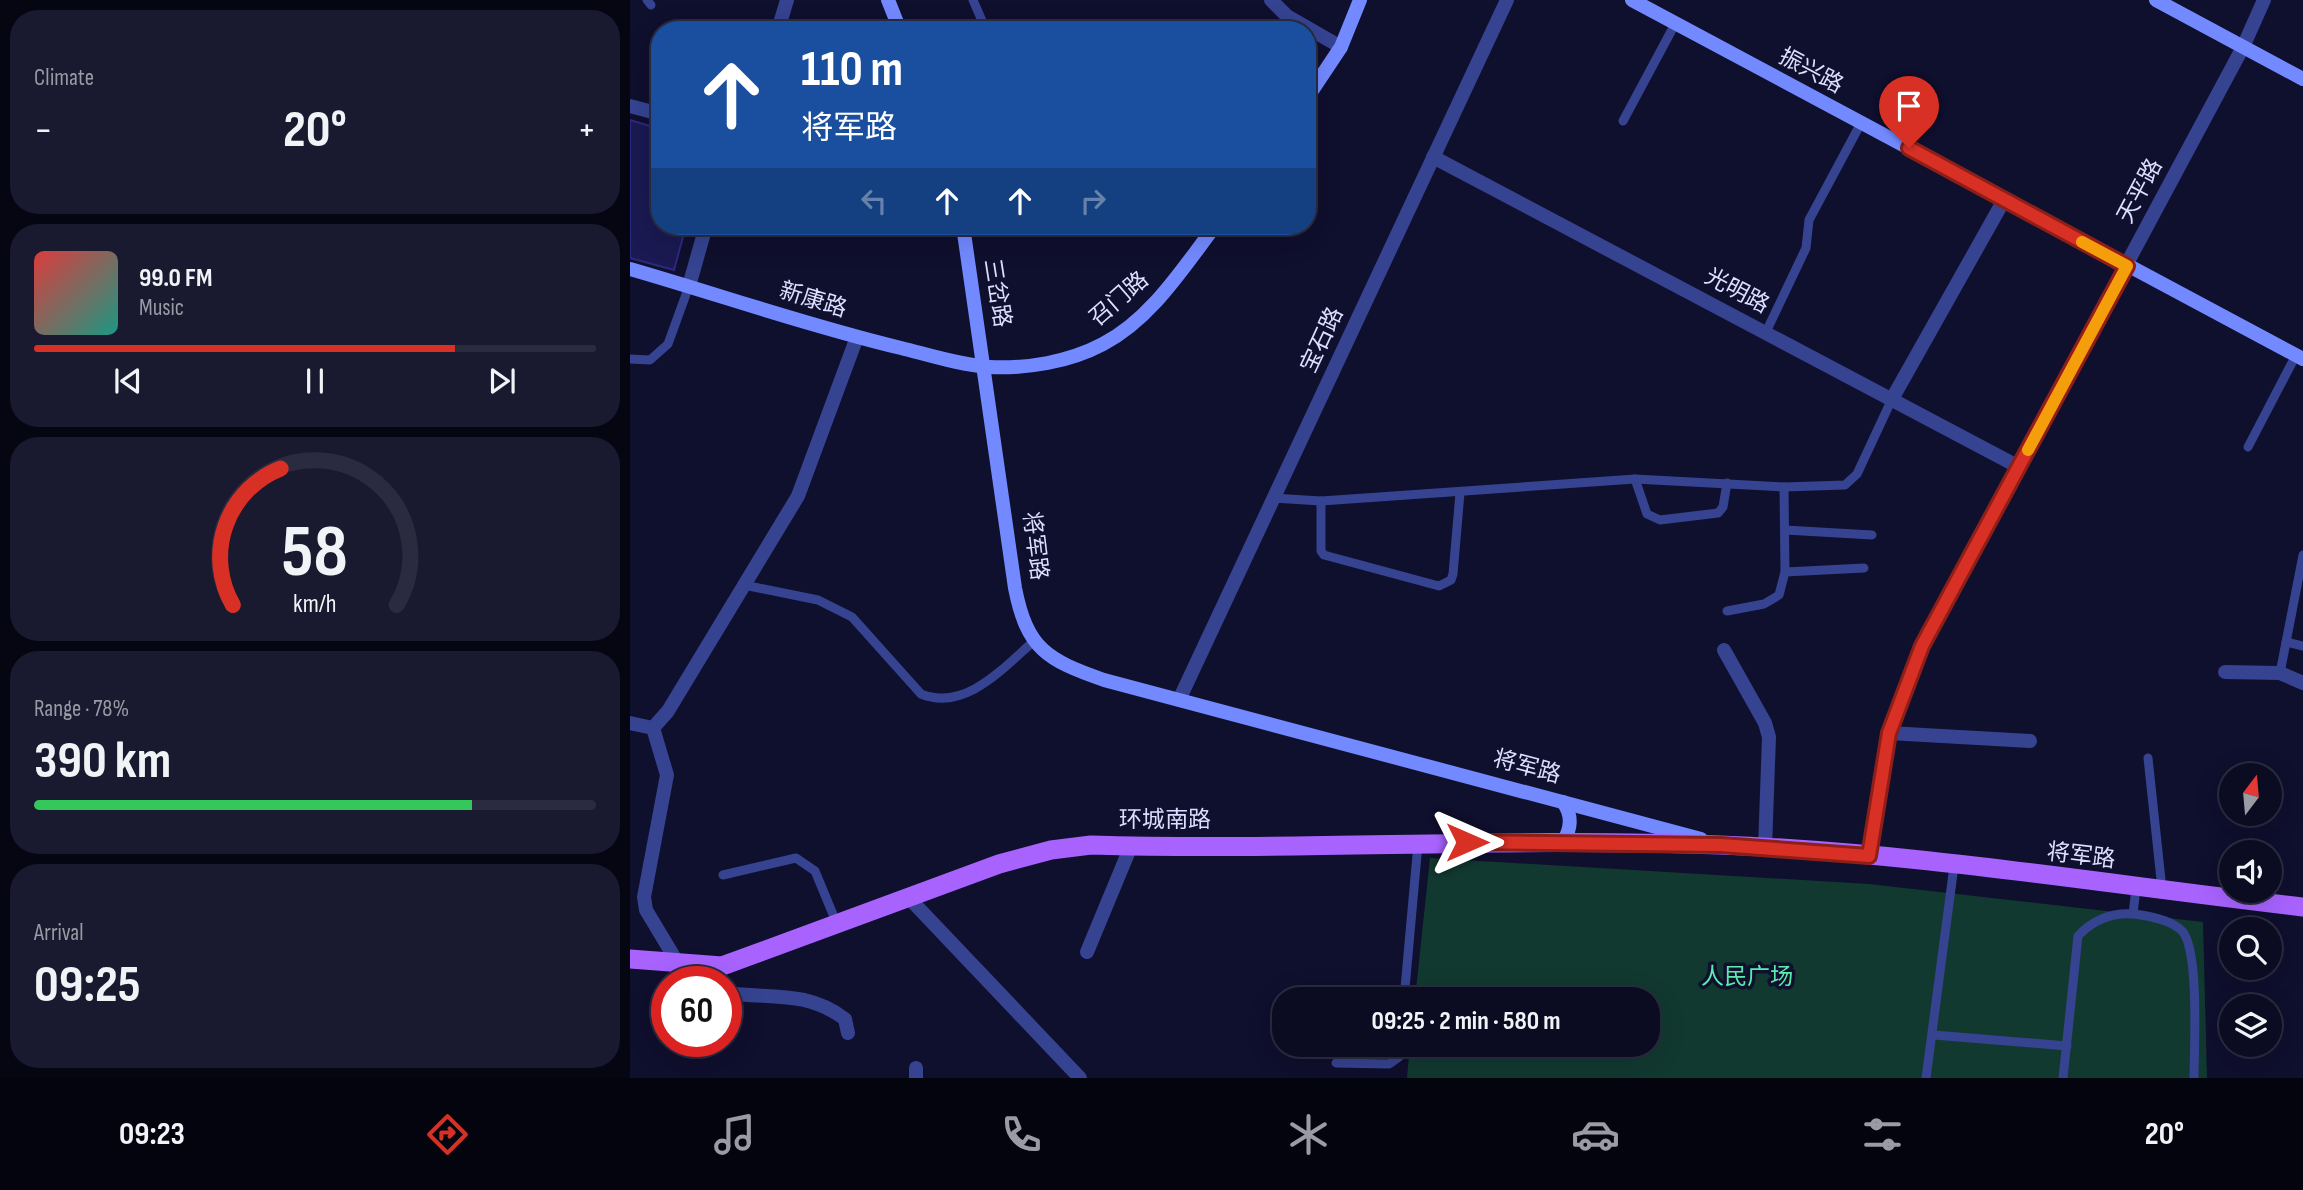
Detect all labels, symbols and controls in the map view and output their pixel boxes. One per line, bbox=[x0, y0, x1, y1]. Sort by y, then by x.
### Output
text: 110 m bbox=[801, 41, 903, 100]
street label: 振兴路 bbox=[1774, 42, 1848, 100]
icon: ahead bbox=[686, 49, 777, 140]
text: Climate bbox=[34, 64, 94, 92]
pin bbox=[1879, 76, 1939, 148]
icon: arrive bbox=[1890, 87, 1928, 125]
text: 20° bbox=[283, 99, 347, 162]
text: − bbox=[34, 108, 53, 153]
text: + bbox=[577, 108, 596, 153]
text: 将军路 bbox=[801, 109, 897, 148]
street label: 天平路 bbox=[2111, 154, 2169, 228]
icon: left bbox=[855, 182, 893, 220]
icon: ahead bbox=[928, 182, 966, 220]
icon: ahead bbox=[1001, 182, 1039, 220]
icon: right bbox=[1074, 182, 1112, 220]
street label: 三岔路 bbox=[978, 257, 1016, 329]
street label: 光明路 bbox=[1700, 262, 1774, 320]
text: 99.0 FM bbox=[139, 263, 212, 294]
street label: 召门路 bbox=[1084, 266, 1154, 332]
street label: 新康路 bbox=[776, 277, 850, 323]
text: Music bbox=[139, 294, 184, 322]
street label: 宝石路 bbox=[1295, 303, 1349, 377]
icon: previous bbox=[109, 362, 147, 400]
icon: pause bbox=[296, 362, 334, 400]
icon: next bbox=[483, 362, 521, 400]
text: 58 bbox=[282, 509, 348, 597]
street label: 将军路 bbox=[1017, 510, 1053, 582]
text: km/h bbox=[293, 589, 337, 620]
text: Range · 78% bbox=[34, 695, 129, 723]
text: 390 km bbox=[34, 730, 171, 793]
street label: 将军路 bbox=[1490, 745, 1564, 789]
north arrow bbox=[2219, 763, 2282, 826]
map controls bbox=[2219, 763, 2282, 1057]
position arrow bbox=[1430, 805, 1504, 879]
street label: 环城南路 bbox=[1119, 806, 1211, 834]
street label: 将军路 bbox=[2045, 838, 2117, 874]
button: sound bbox=[2219, 840, 2282, 903]
button: search bbox=[2219, 917, 2282, 980]
text: Arrival bbox=[34, 919, 83, 947]
text: 09:25 bbox=[34, 954, 141, 1017]
park label: 人民广场 bbox=[1701, 963, 1793, 991]
speed limit sign: 60 bbox=[651, 966, 742, 1057]
button: layers bbox=[2219, 994, 2282, 1057]
text: 09:25 · 2 min · 580 m bbox=[1372, 1006, 1560, 1037]
icon: directions bbox=[423, 1110, 472, 1159]
icon: music bbox=[710, 1110, 759, 1159]
icon: phone bbox=[997, 1110, 1046, 1159]
icon: climate bbox=[1284, 1110, 1333, 1159]
icon: car bbox=[1571, 1110, 1620, 1159]
icon: filters bbox=[1858, 1110, 1907, 1159]
text: 09:23 bbox=[119, 1115, 185, 1154]
text: 20° bbox=[2145, 1115, 2184, 1154]

